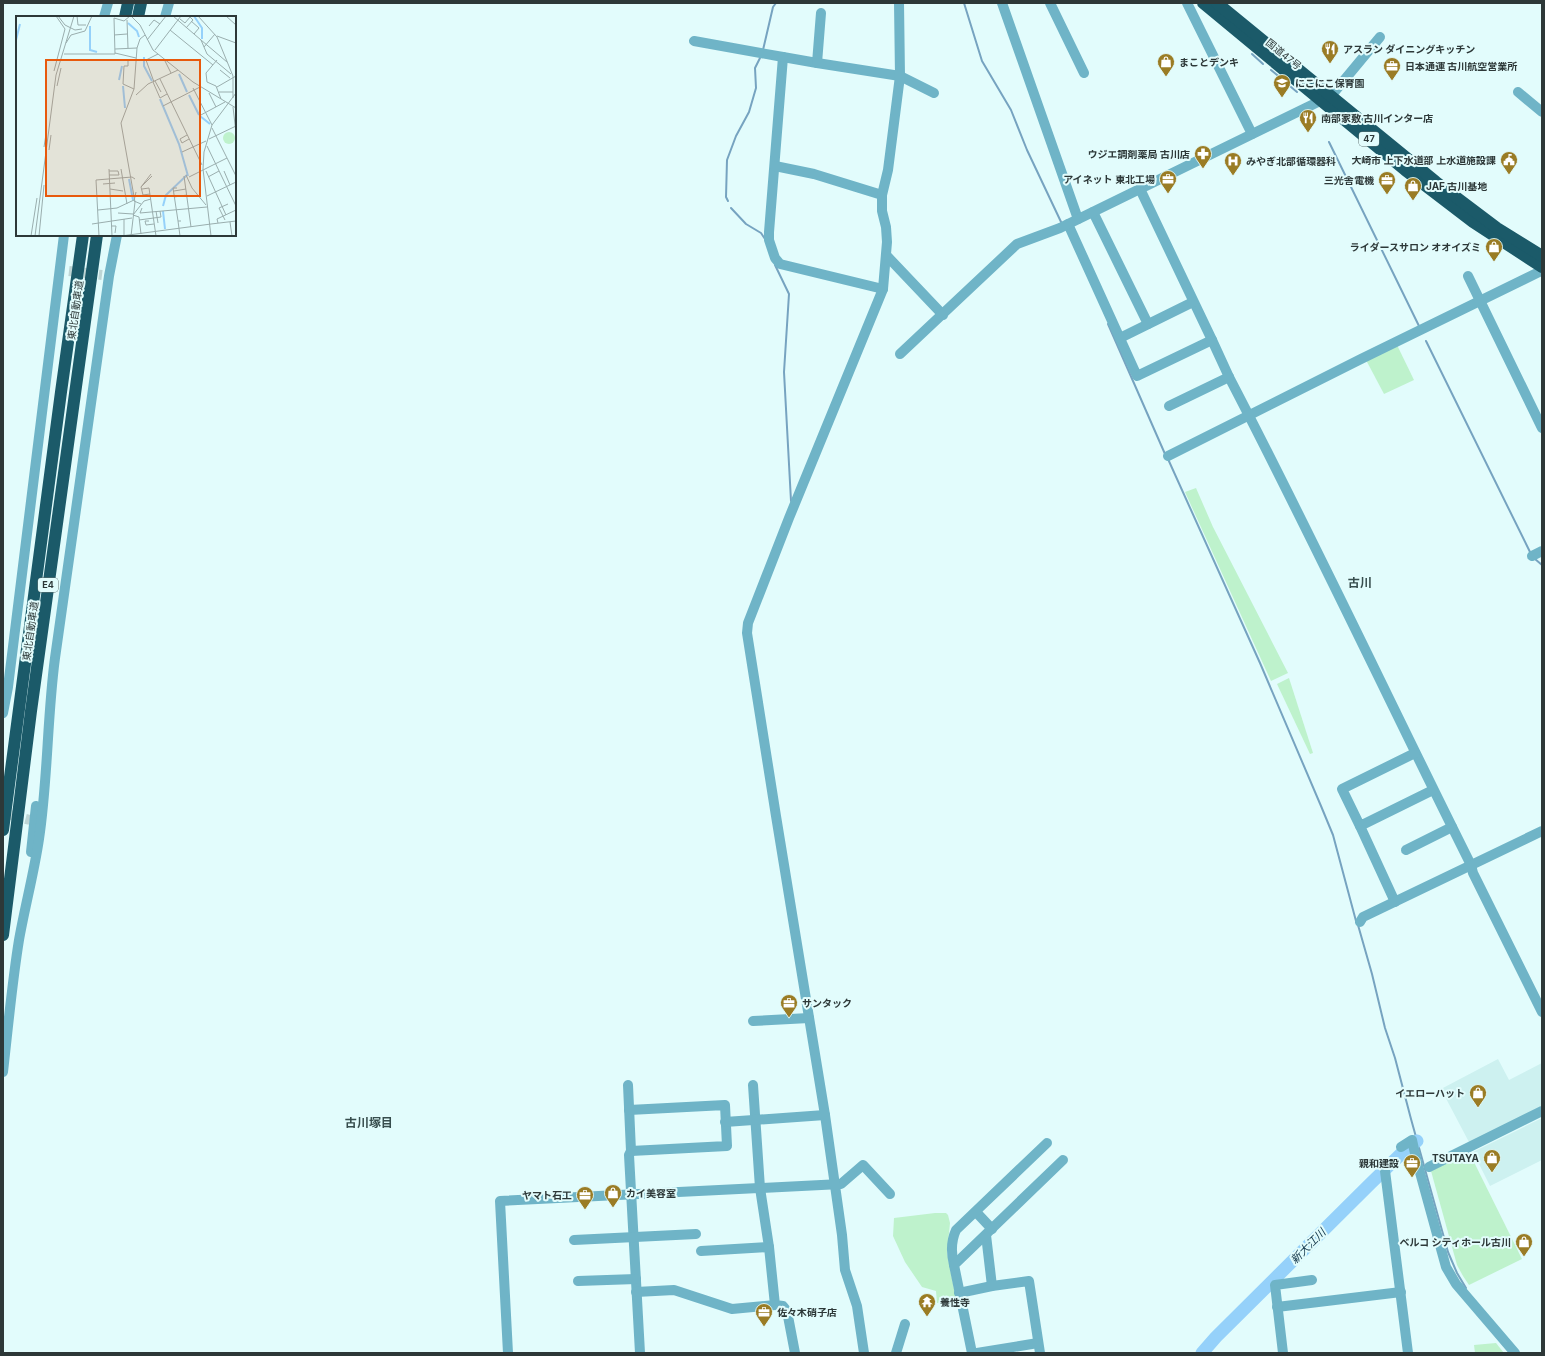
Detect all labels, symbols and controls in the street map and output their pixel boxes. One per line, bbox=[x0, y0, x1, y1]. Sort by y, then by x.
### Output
inset map bbox=[16, 16, 236, 236]
street label: 国道47号 bbox=[1264, 36, 1304, 72]
restaurant icon: アスラン ダイニングキッチン bbox=[1320, 39, 1340, 64]
place label: アスラン ダイニングキッチン bbox=[1343, 43, 1475, 55]
shop icon: まことデンキ bbox=[1156, 52, 1176, 77]
place label: まことデンキ bbox=[1179, 56, 1239, 68]
office icon: 日本通運 古川航空営業所 bbox=[1382, 56, 1402, 81]
place label: 日本通運 古川航空営業所 bbox=[1405, 60, 1517, 72]
school or university icon: にこにこ保育園 bbox=[1272, 73, 1292, 98]
place label: にこにこ保育園 bbox=[1295, 77, 1365, 89]
restaurant icon: 南部家敷 古川インター店 bbox=[1298, 108, 1318, 133]
place label: 南部家敷 古川インター店 bbox=[1321, 112, 1433, 124]
road number: 47 bbox=[1359, 132, 1379, 146]
pharmacy icon: ウジエ調剤薬局 古川店 bbox=[1193, 144, 1213, 169]
place label: ウジエ調剤薬局 古川店 bbox=[1088, 148, 1190, 160]
public building icon: 大崎市 上下水道部 上水道施設課 bbox=[1499, 150, 1519, 175]
hospital icon: みやぎ北部循環器科 bbox=[1223, 151, 1243, 176]
place label: 大崎市 上下水道部 上水道施設課 bbox=[1351, 154, 1496, 166]
place label: みやぎ北部循環器科 bbox=[1246, 155, 1336, 167]
office icon: アイネット 東北工場 bbox=[1158, 169, 1178, 194]
office icon: 三光舎電機 bbox=[1377, 170, 1397, 195]
place label: アイネット 東北工場 bbox=[1063, 173, 1155, 185]
place label: 三光舎電機 bbox=[1324, 174, 1374, 186]
shop icon: JAF 古川基地 bbox=[1403, 176, 1423, 201]
place label: JAF 古川基地 bbox=[1426, 180, 1487, 192]
shop icon: ライダースサロン オオイズミ bbox=[1484, 237, 1504, 262]
place label: ライダースサロン オオイズミ bbox=[1350, 241, 1481, 253]
street label: 東北自動車道 bbox=[65, 279, 85, 341]
district label: 古川 bbox=[1348, 575, 1372, 590]
road number: E4 bbox=[38, 578, 58, 592]
street label: 東北自動車道 bbox=[20, 600, 40, 662]
office icon: サンタック bbox=[779, 993, 799, 1018]
place label: サンタック bbox=[802, 997, 852, 1009]
shop icon: イエローハット bbox=[1468, 1083, 1488, 1108]
place label: イエローハット bbox=[1395, 1087, 1465, 1099]
district label: 古川塚目 bbox=[345, 1115, 393, 1130]
shop icon: TSUTAYA bbox=[1482, 1148, 1502, 1173]
place label: TSUTAYA bbox=[1432, 1152, 1480, 1164]
office icon: 親和建設 bbox=[1402, 1153, 1422, 1178]
place label: 親和建設 bbox=[1359, 1157, 1399, 1169]
shop icon: カイ美容室 bbox=[603, 1183, 623, 1208]
office icon: ヤマト石工 bbox=[575, 1185, 595, 1210]
place label: カイ美容室 bbox=[626, 1187, 676, 1199]
place label: ヤマト石工 bbox=[522, 1189, 572, 1201]
water label: 新大江川 bbox=[1287, 1225, 1329, 1267]
shop icon: ベルコ シティホール古川 bbox=[1514, 1232, 1534, 1257]
place label: ベルコ シティホール古川 bbox=[1399, 1236, 1511, 1248]
temple icon: 養性寺 bbox=[917, 1292, 937, 1317]
place label: 養性寺 bbox=[940, 1296, 970, 1308]
office icon: 佐々木硝子店 bbox=[754, 1302, 774, 1327]
place label: 佐々木硝子店 bbox=[777, 1306, 837, 1318]

